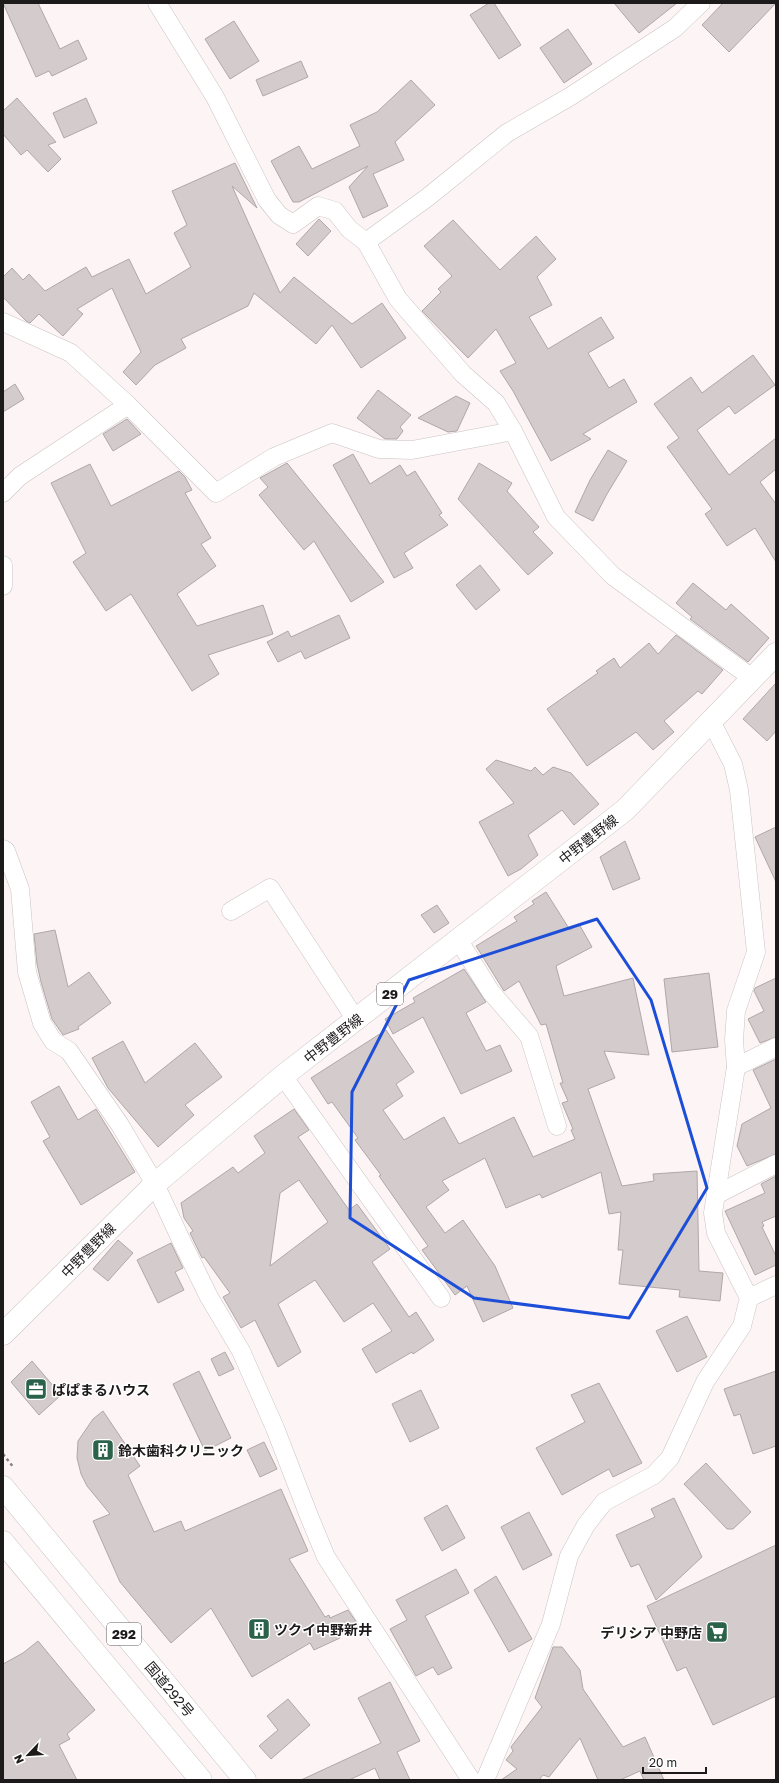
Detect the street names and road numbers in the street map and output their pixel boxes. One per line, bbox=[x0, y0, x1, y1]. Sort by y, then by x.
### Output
street label: 中野豊野線 bbox=[555, 811, 621, 867]
road number: 29 bbox=[377, 983, 403, 1005]
street label: 中野豊野線 bbox=[300, 1010, 366, 1066]
street label: 中野豊野線 bbox=[57, 1219, 119, 1281]
road number: 292 bbox=[107, 1623, 141, 1645]
street label: 国道292号 bbox=[142, 1658, 198, 1720]

